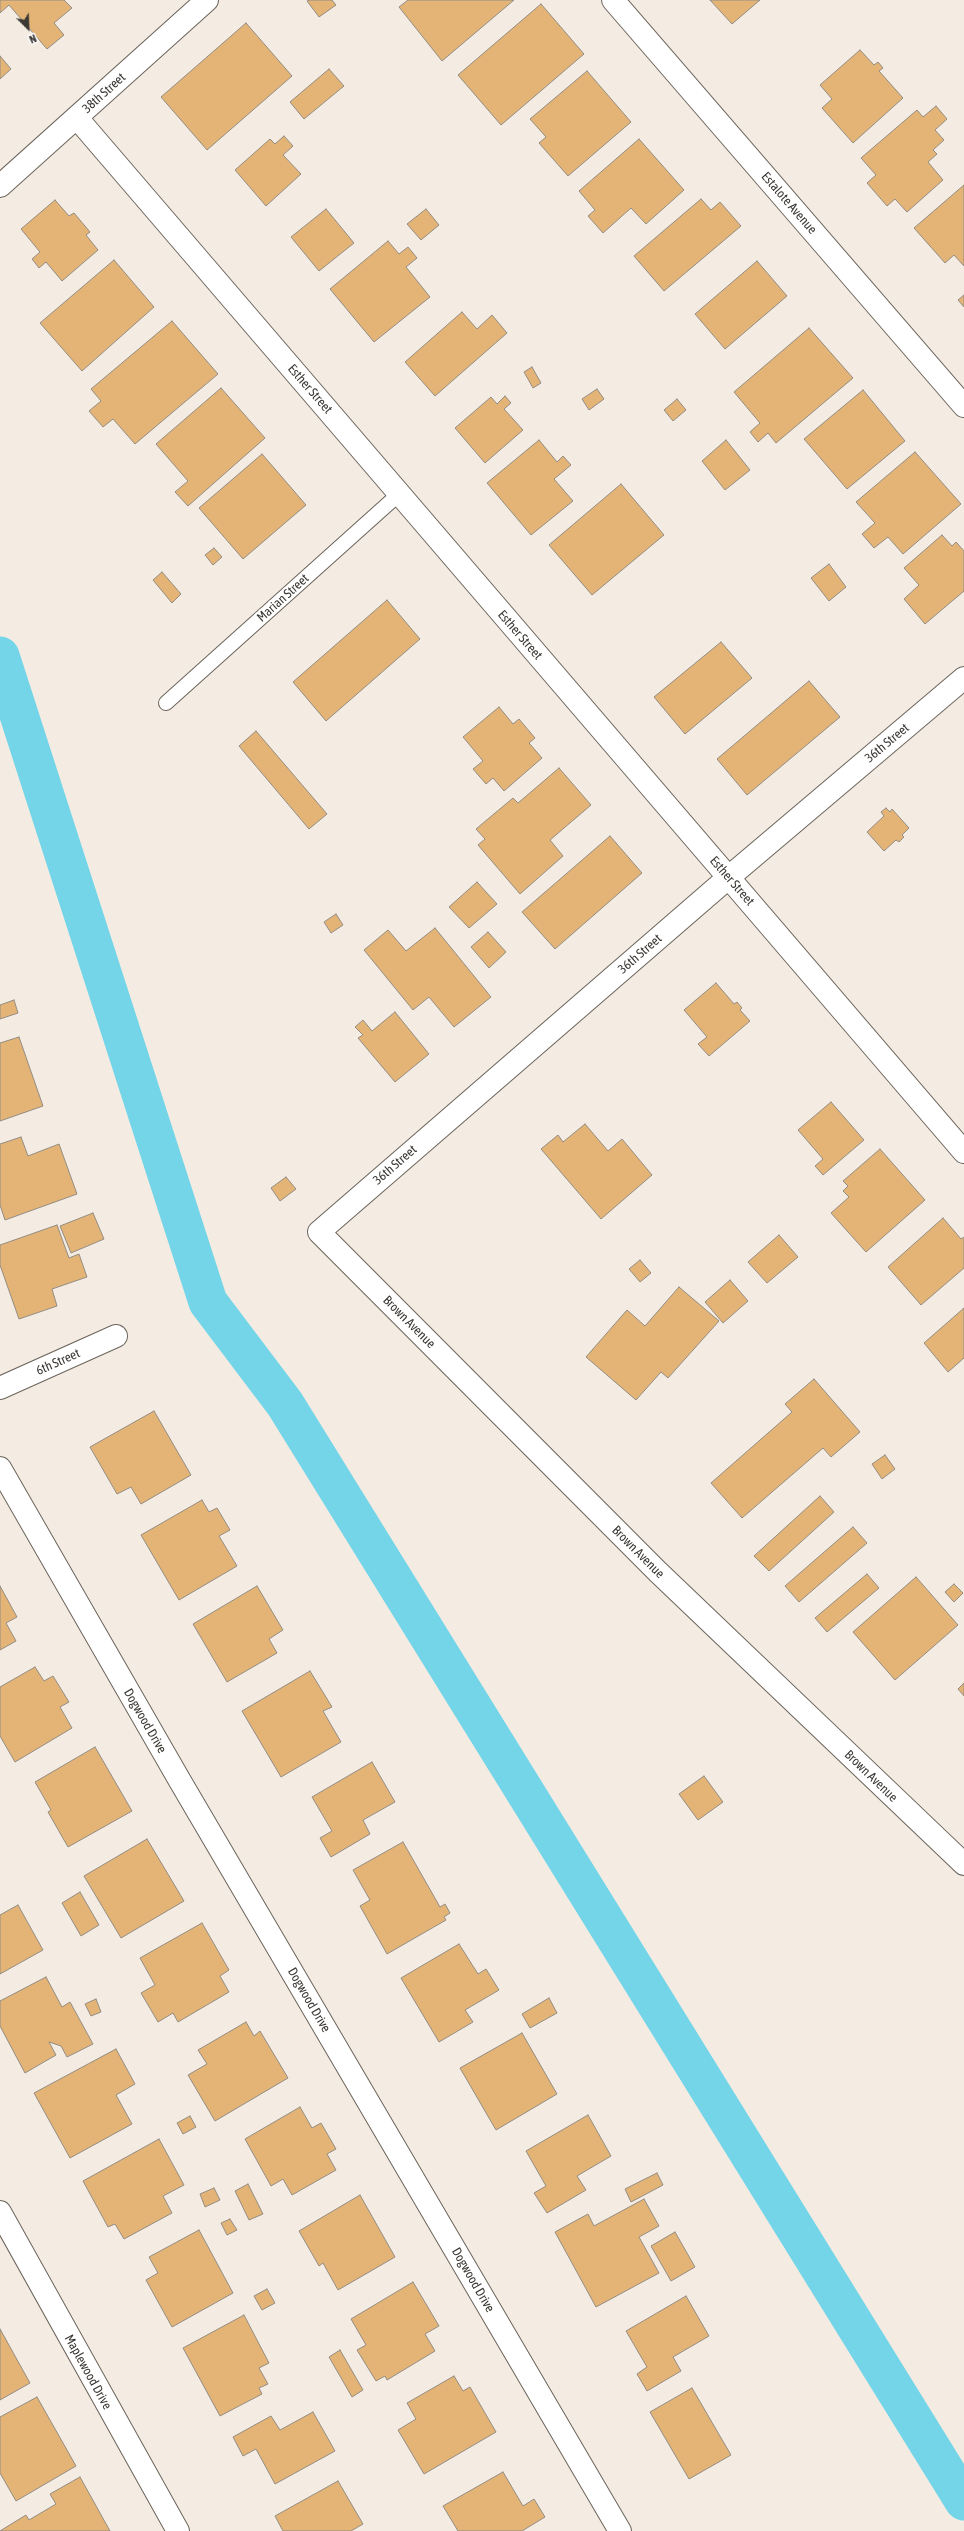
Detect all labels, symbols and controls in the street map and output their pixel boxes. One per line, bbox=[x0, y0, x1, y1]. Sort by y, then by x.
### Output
north arrow bbox=[8, 8, 48, 48]
text: N bbox=[27, 32, 38, 46]
street label: 38th Street bbox=[79, 70, 129, 116]
street label: Estalote Avenue bbox=[758, 169, 820, 237]
street label: Esther Street bbox=[284, 361, 336, 417]
street label: Marian Street bbox=[254, 571, 312, 625]
street label: Esther Street bbox=[494, 607, 546, 663]
street label: 36th Street bbox=[862, 720, 912, 766]
street label: Esther Street bbox=[706, 853, 758, 909]
street label: 36th Street bbox=[615, 931, 665, 977]
street label: 36th Street bbox=[370, 1142, 420, 1188]
street label: Brown Avenue bbox=[380, 1293, 438, 1351]
street label: 6th Street bbox=[34, 1345, 82, 1379]
street label: Brown Avenue bbox=[609, 1523, 667, 1581]
street label: Dogwood Drive bbox=[120, 1686, 170, 1756]
street label: Brown Avenue bbox=[841, 1747, 901, 1805]
street label: Dogwood Drive bbox=[284, 1965, 334, 2035]
street label: Dogwood Drive bbox=[448, 2245, 498, 2315]
street label: Maplewood Drive bbox=[61, 2332, 115, 2412]

